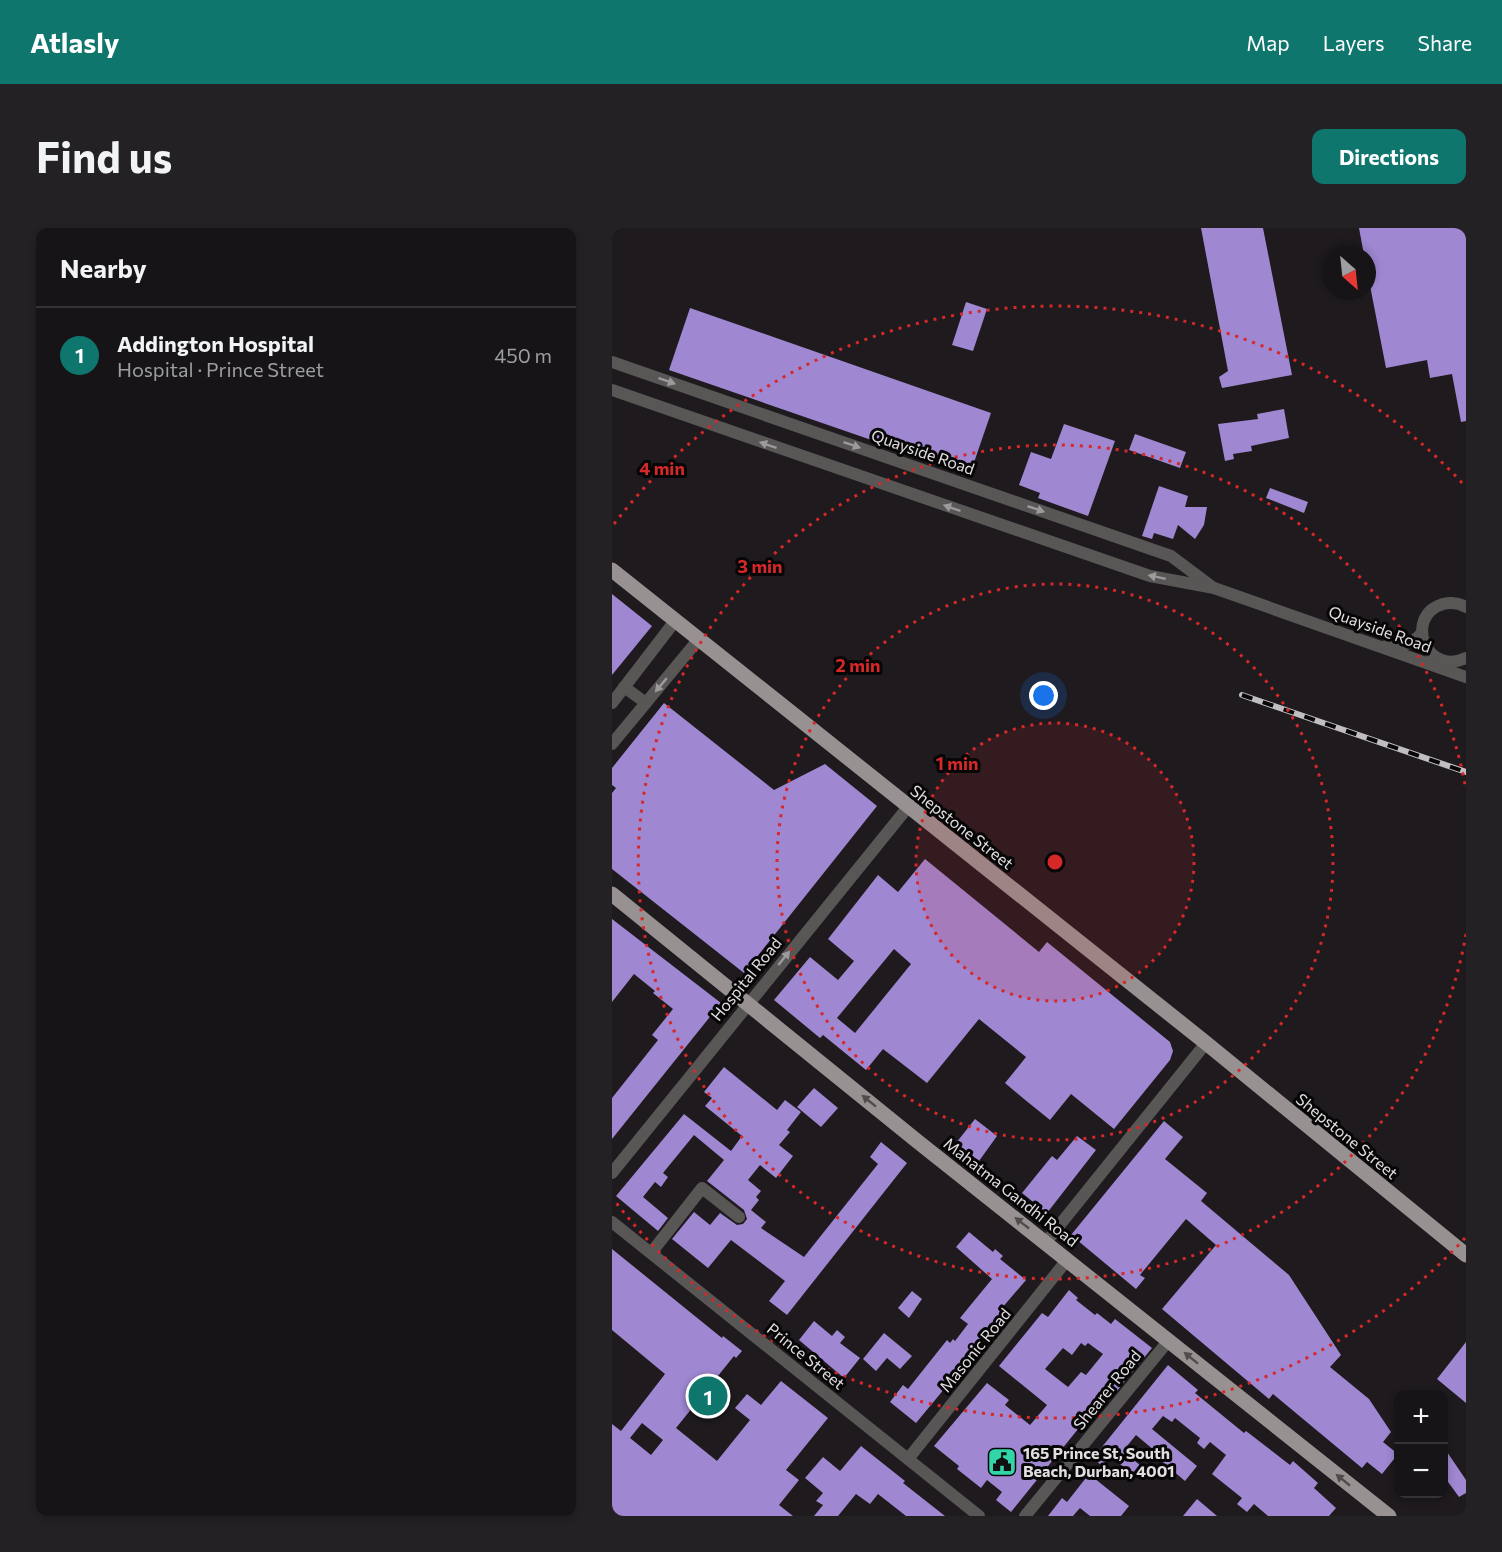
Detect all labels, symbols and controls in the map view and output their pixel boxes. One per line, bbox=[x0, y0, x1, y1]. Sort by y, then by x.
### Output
text: Atlasly bbox=[30, 25, 119, 59]
text: Map bbox=[1246, 30, 1290, 55]
text: Layers bbox=[1323, 30, 1385, 55]
text: Share bbox=[1418, 30, 1472, 55]
button: Directions bbox=[1312, 129, 1466, 184]
text: Find us bbox=[36, 130, 172, 182]
north arrow bbox=[1322, 246, 1376, 300]
text: Nearby bbox=[60, 252, 147, 283]
text: Addington Hospital bbox=[117, 330, 314, 357]
text: 1 bbox=[75, 343, 84, 367]
text: 450 m bbox=[494, 343, 552, 367]
text: Hospital · Prince Street bbox=[117, 357, 324, 381]
one-way arrow bbox=[658, 377, 676, 386]
street label: Quayside Road bbox=[869, 425, 977, 478]
one-way arrow bbox=[759, 439, 777, 449]
one-way arrow bbox=[843, 440, 861, 450]
text: 4 min bbox=[639, 457, 685, 479]
one-way arrow bbox=[943, 502, 961, 512]
one-way arrow bbox=[1027, 504, 1045, 514]
text: 3 min bbox=[737, 555, 783, 577]
one-way arrow bbox=[1147, 572, 1166, 582]
street label: Quayside Road bbox=[1326, 601, 1434, 656]
text: 2 min bbox=[836, 654, 880, 676]
one-way arrow bbox=[655, 677, 668, 692]
your location bbox=[1029, 681, 1058, 710]
text: 1 min bbox=[936, 752, 978, 774]
street label: Shepstone Street bbox=[907, 781, 1018, 873]
centre of rings bbox=[1045, 852, 1065, 872]
street label: Hospital Road bbox=[706, 933, 785, 1024]
one-way arrow bbox=[777, 951, 790, 966]
street label: Shepstone Street bbox=[1293, 1089, 1402, 1183]
one-way arrow bbox=[861, 1095, 877, 1108]
street label: Mahatma Gandhi Road bbox=[940, 1133, 1082, 1250]
one-way arrow bbox=[1014, 1218, 1029, 1230]
street label: Masonic Road bbox=[935, 1304, 1014, 1395]
street label: Prince Street bbox=[764, 1319, 849, 1393]
street label: Shearer Road bbox=[1069, 1346, 1144, 1433]
one-way arrow bbox=[1183, 1352, 1198, 1364]
pin: 1 bbox=[688, 1374, 728, 1418]
map controls bbox=[1394, 1390, 1448, 1498]
button: + bbox=[1394, 1390, 1448, 1444]
place label: 165 Prince St, South Beach, Durban, 4001 bbox=[1023, 1443, 1175, 1480]
button: − bbox=[1394, 1444, 1448, 1498]
public building icon: 165 Prince St, South Beach, Durban, 4001 bbox=[986, 1446, 1018, 1478]
one-way arrow bbox=[1335, 1473, 1351, 1486]

